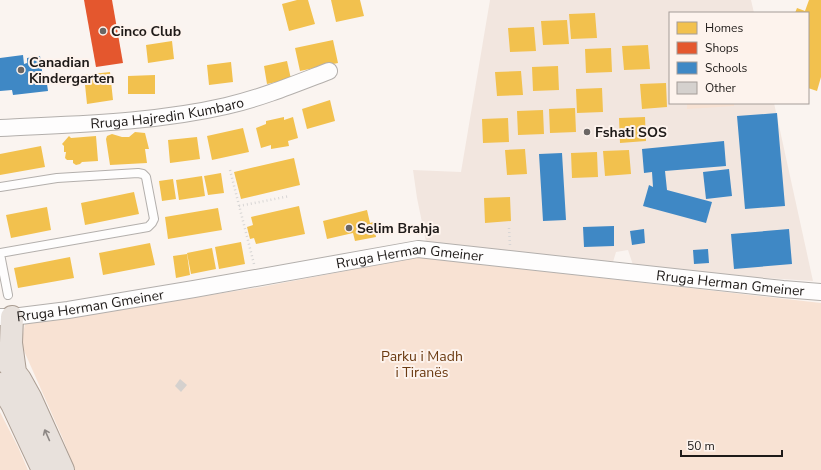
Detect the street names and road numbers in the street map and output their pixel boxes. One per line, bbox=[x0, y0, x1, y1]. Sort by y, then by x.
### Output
street label: Rruga Hajredin Kumbaro bbox=[90, 93, 246, 133]
street label: Rruga Herman Gmeiner bbox=[335, 240, 484, 273]
street label: Rruga Herman Gmeiner bbox=[655, 266, 805, 301]
street label: Rruga Herman Gmeiner bbox=[15, 285, 165, 326]

